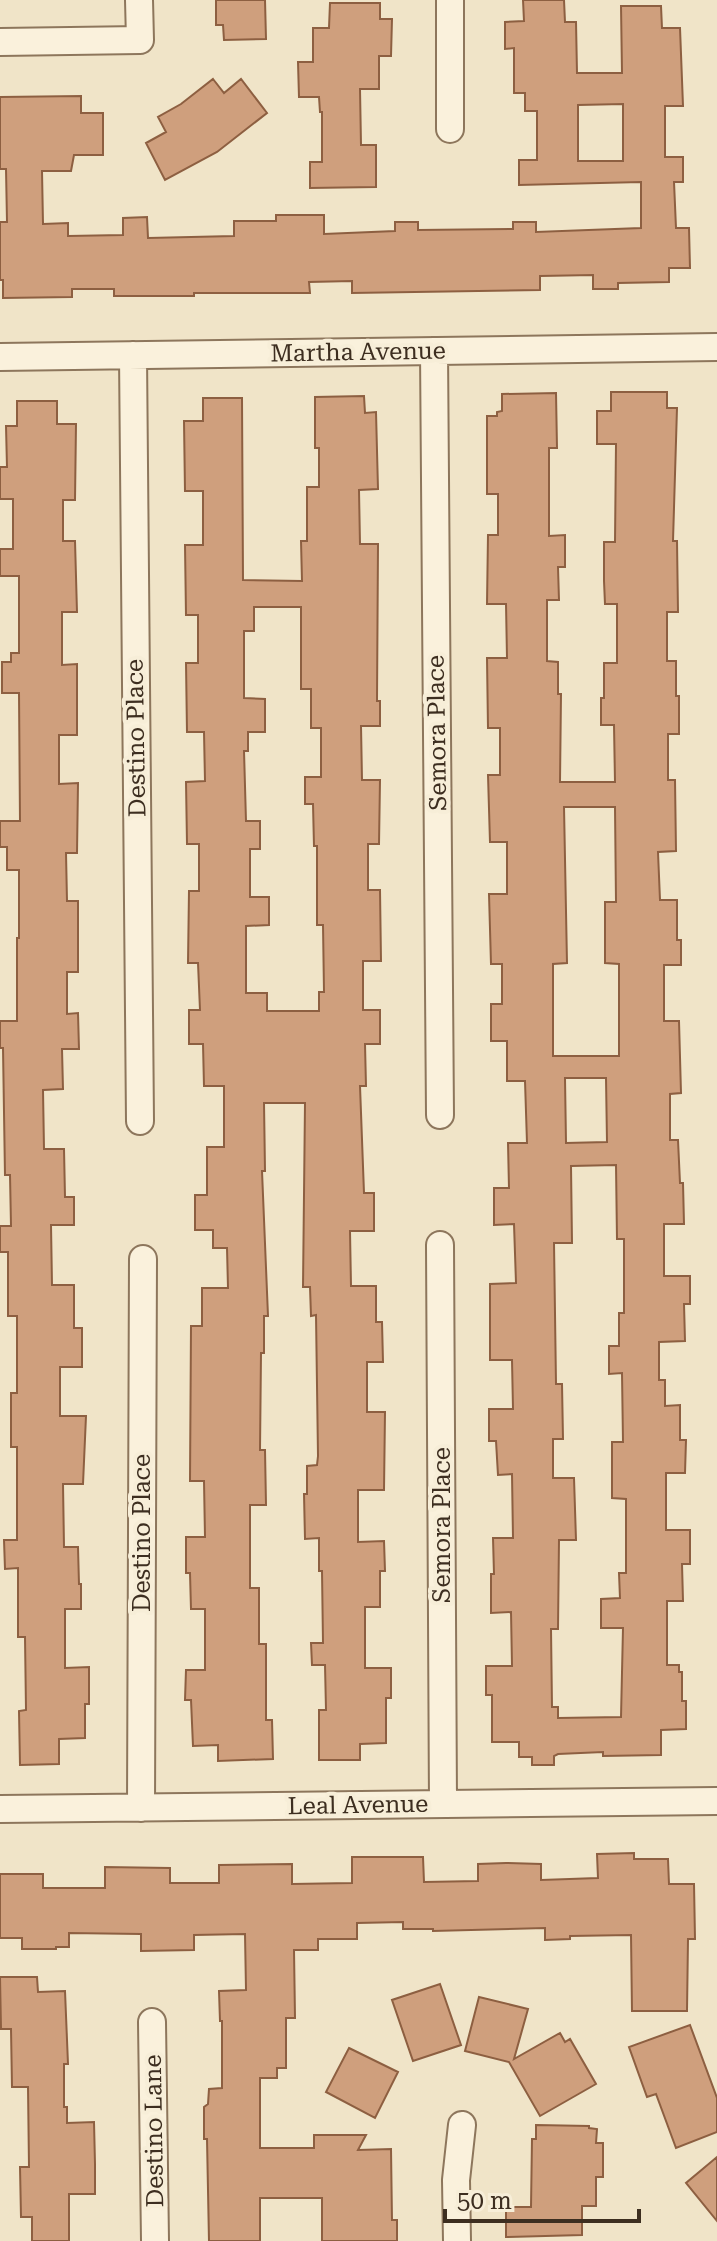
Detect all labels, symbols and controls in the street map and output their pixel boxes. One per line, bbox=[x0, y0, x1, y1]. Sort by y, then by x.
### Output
street label: Martha Avenue bbox=[270, 336, 446, 368]
street label: Semora Place bbox=[422, 655, 452, 811]
street label: Destino Place bbox=[121, 659, 151, 817]
street label: Semora Place bbox=[428, 1447, 456, 1603]
street label: Destino Place bbox=[128, 1454, 156, 1612]
street label: Leal Avenue bbox=[287, 1790, 429, 1820]
street label: Destino Lane bbox=[139, 2054, 169, 2208]
scale bar bbox=[445, 2173, 639, 2223]
text: 50 m bbox=[457, 2187, 512, 2215]

